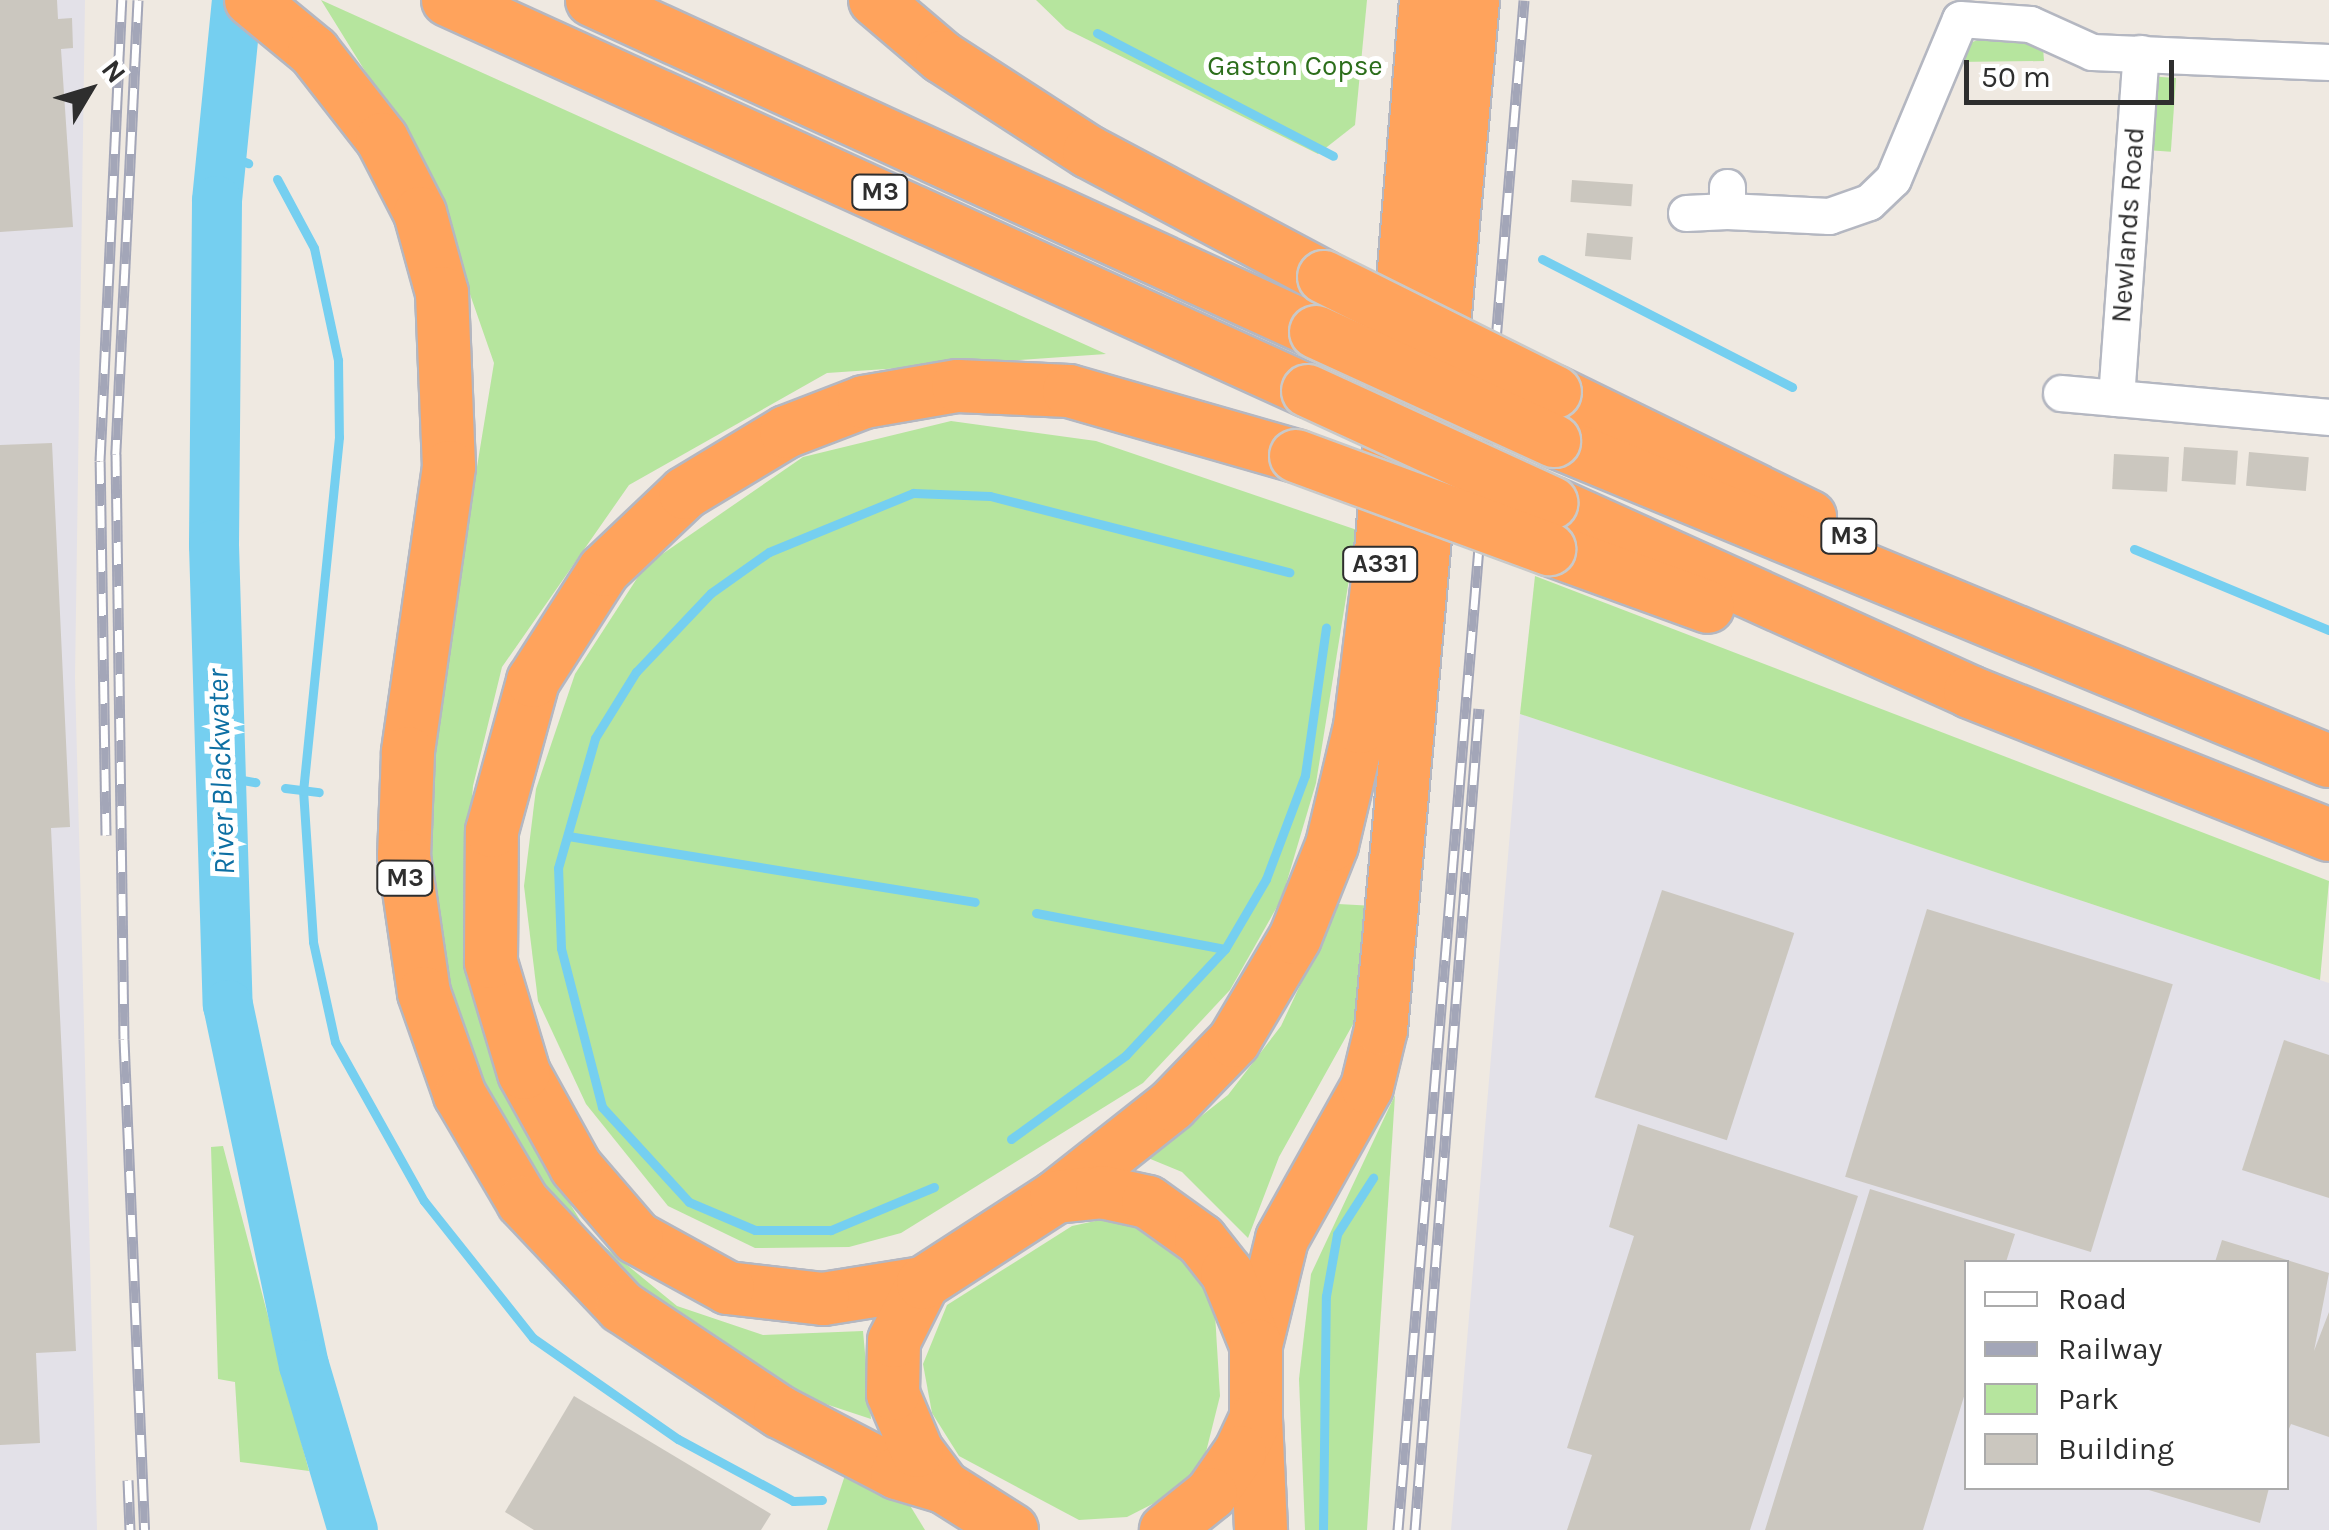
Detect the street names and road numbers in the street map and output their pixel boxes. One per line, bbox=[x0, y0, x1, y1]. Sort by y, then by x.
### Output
street label: Newlands Road bbox=[2104, 126, 2152, 324]
road number: M3 bbox=[850, 172, 910, 212]
road number: M3 bbox=[1819, 516, 1879, 556]
road number: A331 bbox=[1340, 544, 1420, 584]
road number: M3 bbox=[375, 858, 435, 898]

